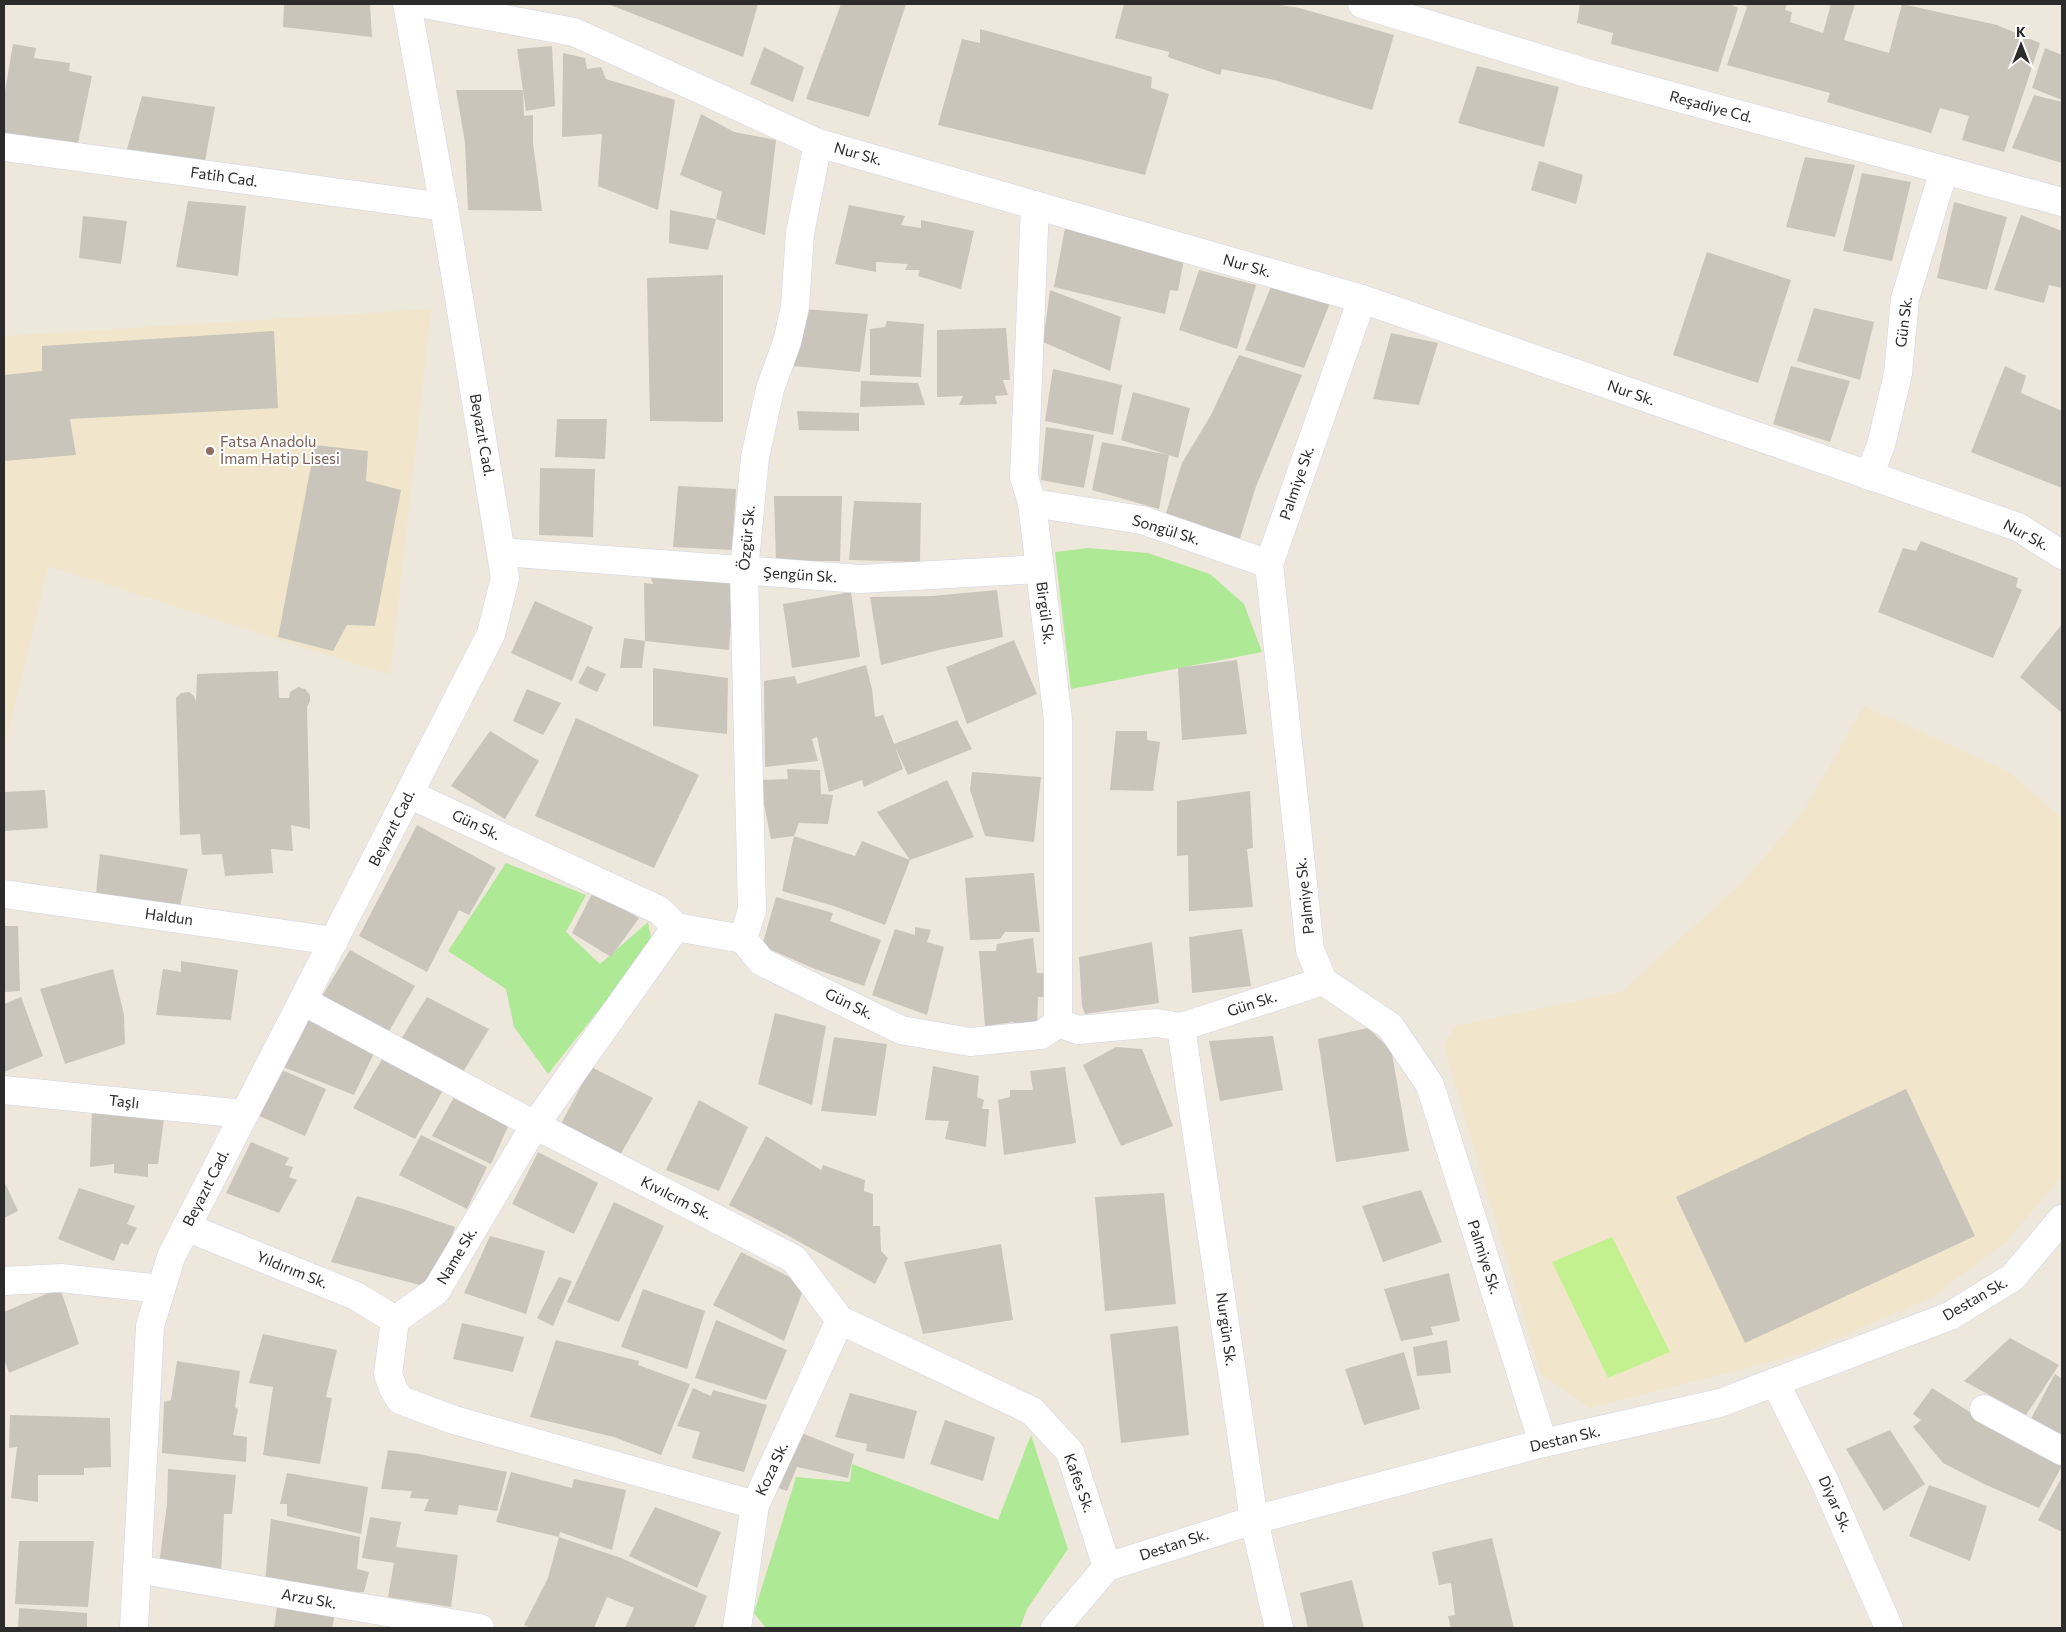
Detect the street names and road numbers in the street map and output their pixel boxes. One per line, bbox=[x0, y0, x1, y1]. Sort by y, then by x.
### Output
street label: Reşadiye Cd. bbox=[1668, 86, 1755, 126]
street label: Nur Sk. bbox=[832, 138, 884, 168]
street label: Fatih Cad. bbox=[189, 162, 259, 190]
street label: Nur Sk. bbox=[1221, 250, 1273, 280]
street label: Gün Sk. bbox=[1891, 295, 1915, 348]
street label: Nur Sk. bbox=[1605, 376, 1657, 409]
street label: Beyazıt Cad. bbox=[467, 392, 499, 478]
street label: Palmiye Sk. bbox=[1275, 443, 1317, 522]
street label: Özgür Sk. bbox=[734, 504, 758, 571]
street label: Songül Sk. bbox=[1130, 510, 1202, 548]
street label: Nur Sk. bbox=[2001, 515, 2052, 554]
street label: Şengün Sk. bbox=[763, 562, 837, 586]
street label: Birgül Sk. bbox=[1033, 580, 1059, 645]
street label: Beyazıt Cad. bbox=[364, 786, 418, 869]
street label: Gün Sk. bbox=[449, 805, 503, 843]
street label: Palmiye Sk. bbox=[1291, 857, 1317, 935]
street label: Haldun bbox=[144, 904, 194, 928]
street label: Gün Sk. bbox=[822, 984, 876, 1022]
street label: Gün Sk. bbox=[1225, 987, 1279, 1020]
street label: Taşlı bbox=[108, 1090, 140, 1112]
street label: Beyazıt Cad. bbox=[178, 1146, 232, 1229]
street label: Kıvılcım Sk. bbox=[638, 1172, 715, 1223]
street label: Palmiye Sk. bbox=[1465, 1217, 1505, 1296]
street label: Name Sk. bbox=[432, 1224, 480, 1287]
street label: Yıldırım Sk. bbox=[254, 1247, 331, 1292]
street label: Destan Sk. bbox=[1939, 1272, 2010, 1324]
street label: Nurgün Sk. bbox=[1213, 1291, 1241, 1367]
street label: Destan Sk. bbox=[1528, 1421, 1602, 1455]
street label: Koza Sk. bbox=[751, 1439, 791, 1498]
street label: Kafes Sk. bbox=[1061, 1451, 1099, 1515]
street label: Diyar Sk. bbox=[1816, 1473, 1856, 1535]
street label: Destan Sk. bbox=[1137, 1524, 1211, 1564]
street label: Arzu Sk. bbox=[280, 1584, 338, 1612]

